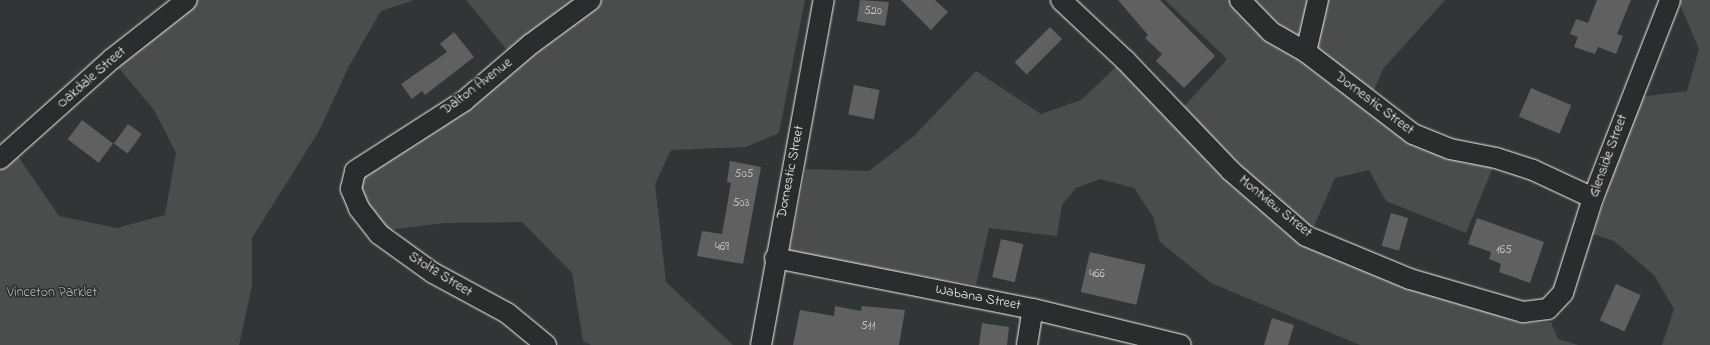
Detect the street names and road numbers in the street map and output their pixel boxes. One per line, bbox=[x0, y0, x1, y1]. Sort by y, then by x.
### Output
street label: Oakdale Street bbox=[54, 44, 130, 112]
street label: Dalton Avenue bbox=[438, 55, 516, 119]
street label: Dornestic Street bbox=[1331, 69, 1417, 139]
street label: Glenside Street bbox=[1586, 112, 1632, 200]
street label: Dornestic Street bbox=[774, 124, 808, 220]
street label: Montview Street bbox=[1235, 172, 1315, 242]
street label: Stoltz Street bbox=[405, 249, 475, 301]
street label: Wabana Street bbox=[934, 281, 1022, 315]

